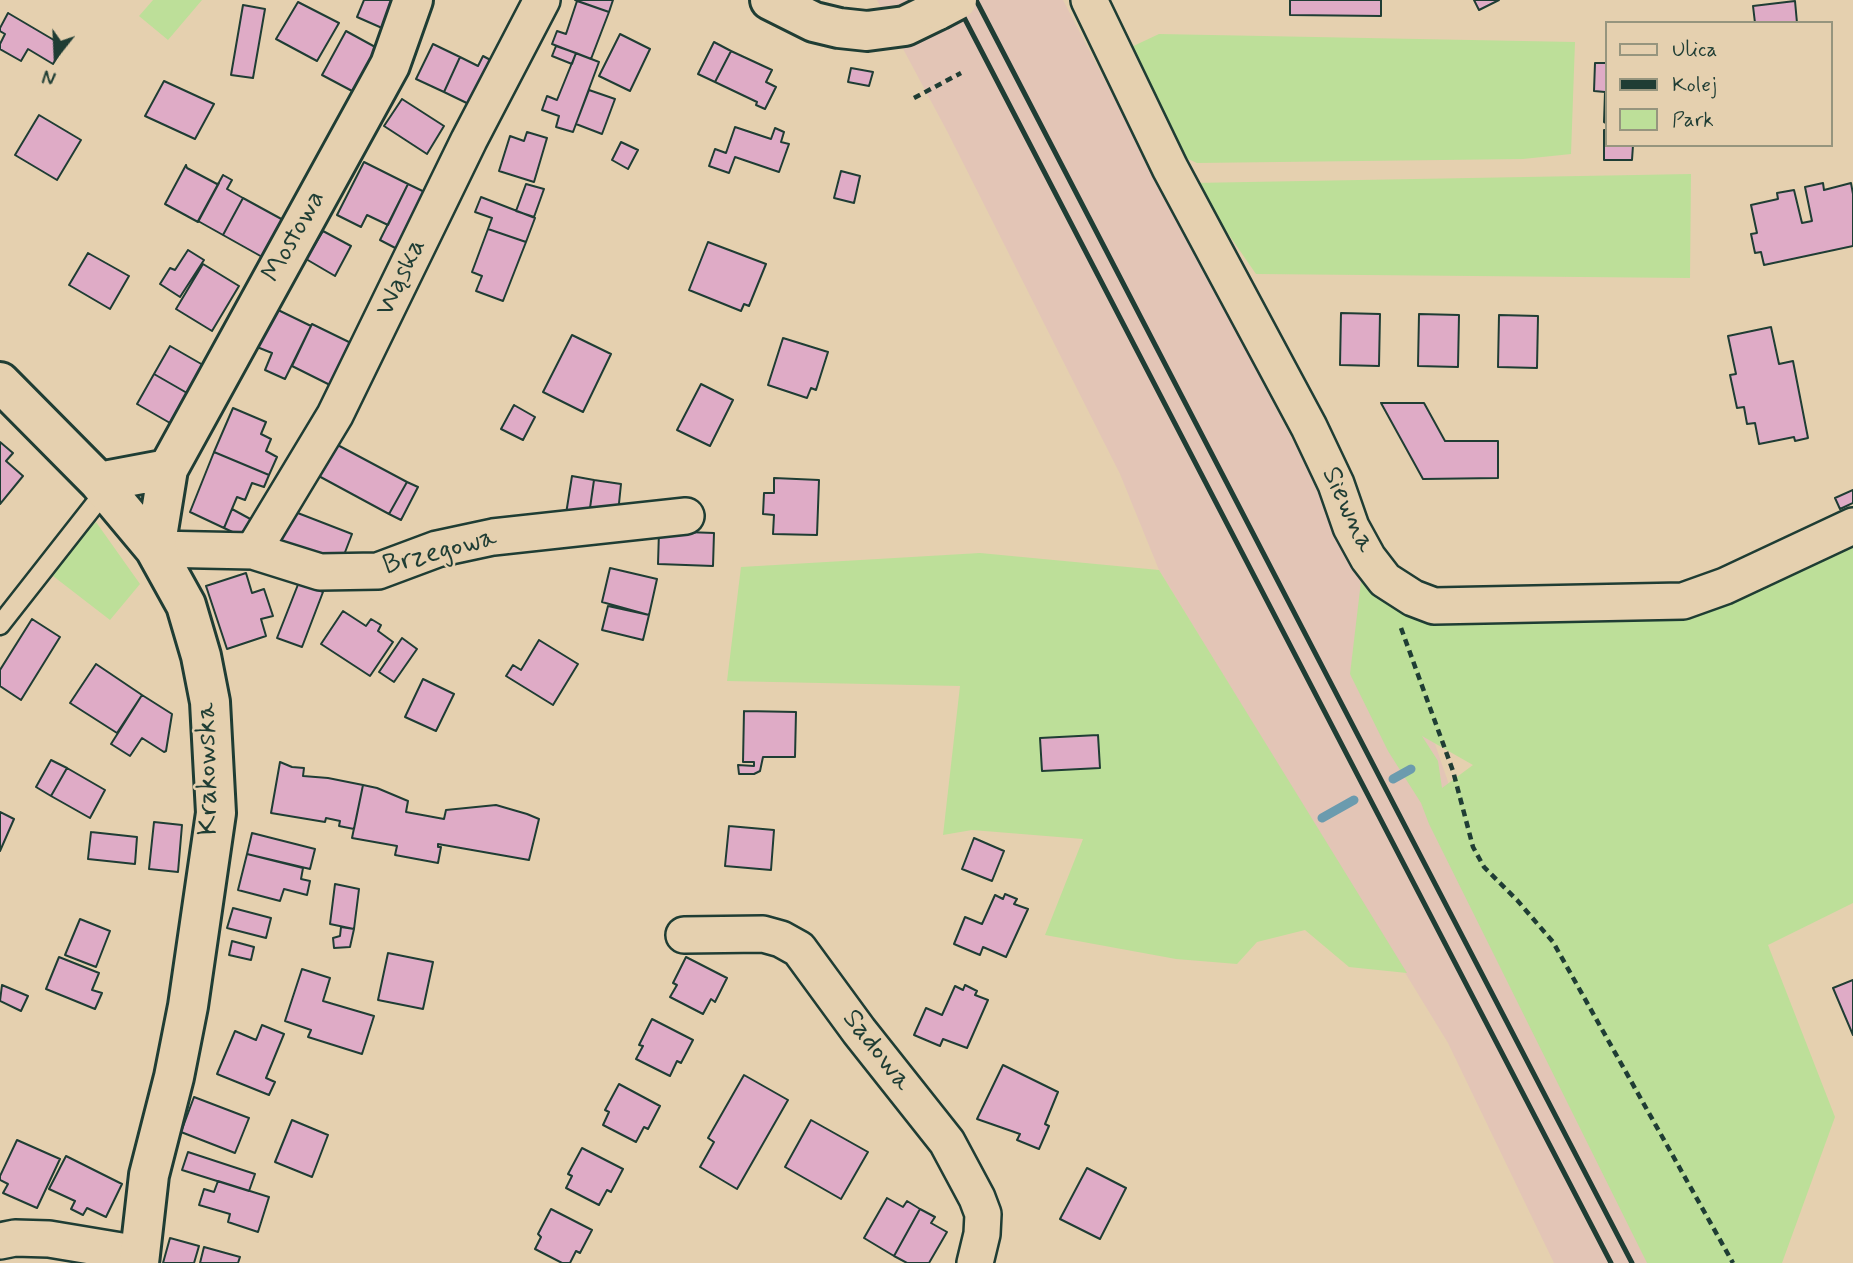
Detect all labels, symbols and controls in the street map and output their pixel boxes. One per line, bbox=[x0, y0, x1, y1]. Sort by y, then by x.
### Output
north arrow bbox=[21, 21, 91, 91]
legend bbox=[1604, 21, 1832, 147]
text: Ulica bbox=[1672, 36, 1717, 64]
text: N bbox=[39, 63, 59, 90]
text: Kolej bbox=[1672, 71, 1717, 99]
text: Park bbox=[1672, 106, 1714, 134]
street label: Mostowa bbox=[256, 185, 334, 289]
street label: Wąska bbox=[370, 234, 434, 322]
street label: Siewna bbox=[1313, 462, 1381, 558]
street label: Brzegowa bbox=[380, 522, 500, 584]
street label: Krakowska bbox=[191, 702, 227, 836]
street label: Sadowa bbox=[834, 1004, 918, 1098]

